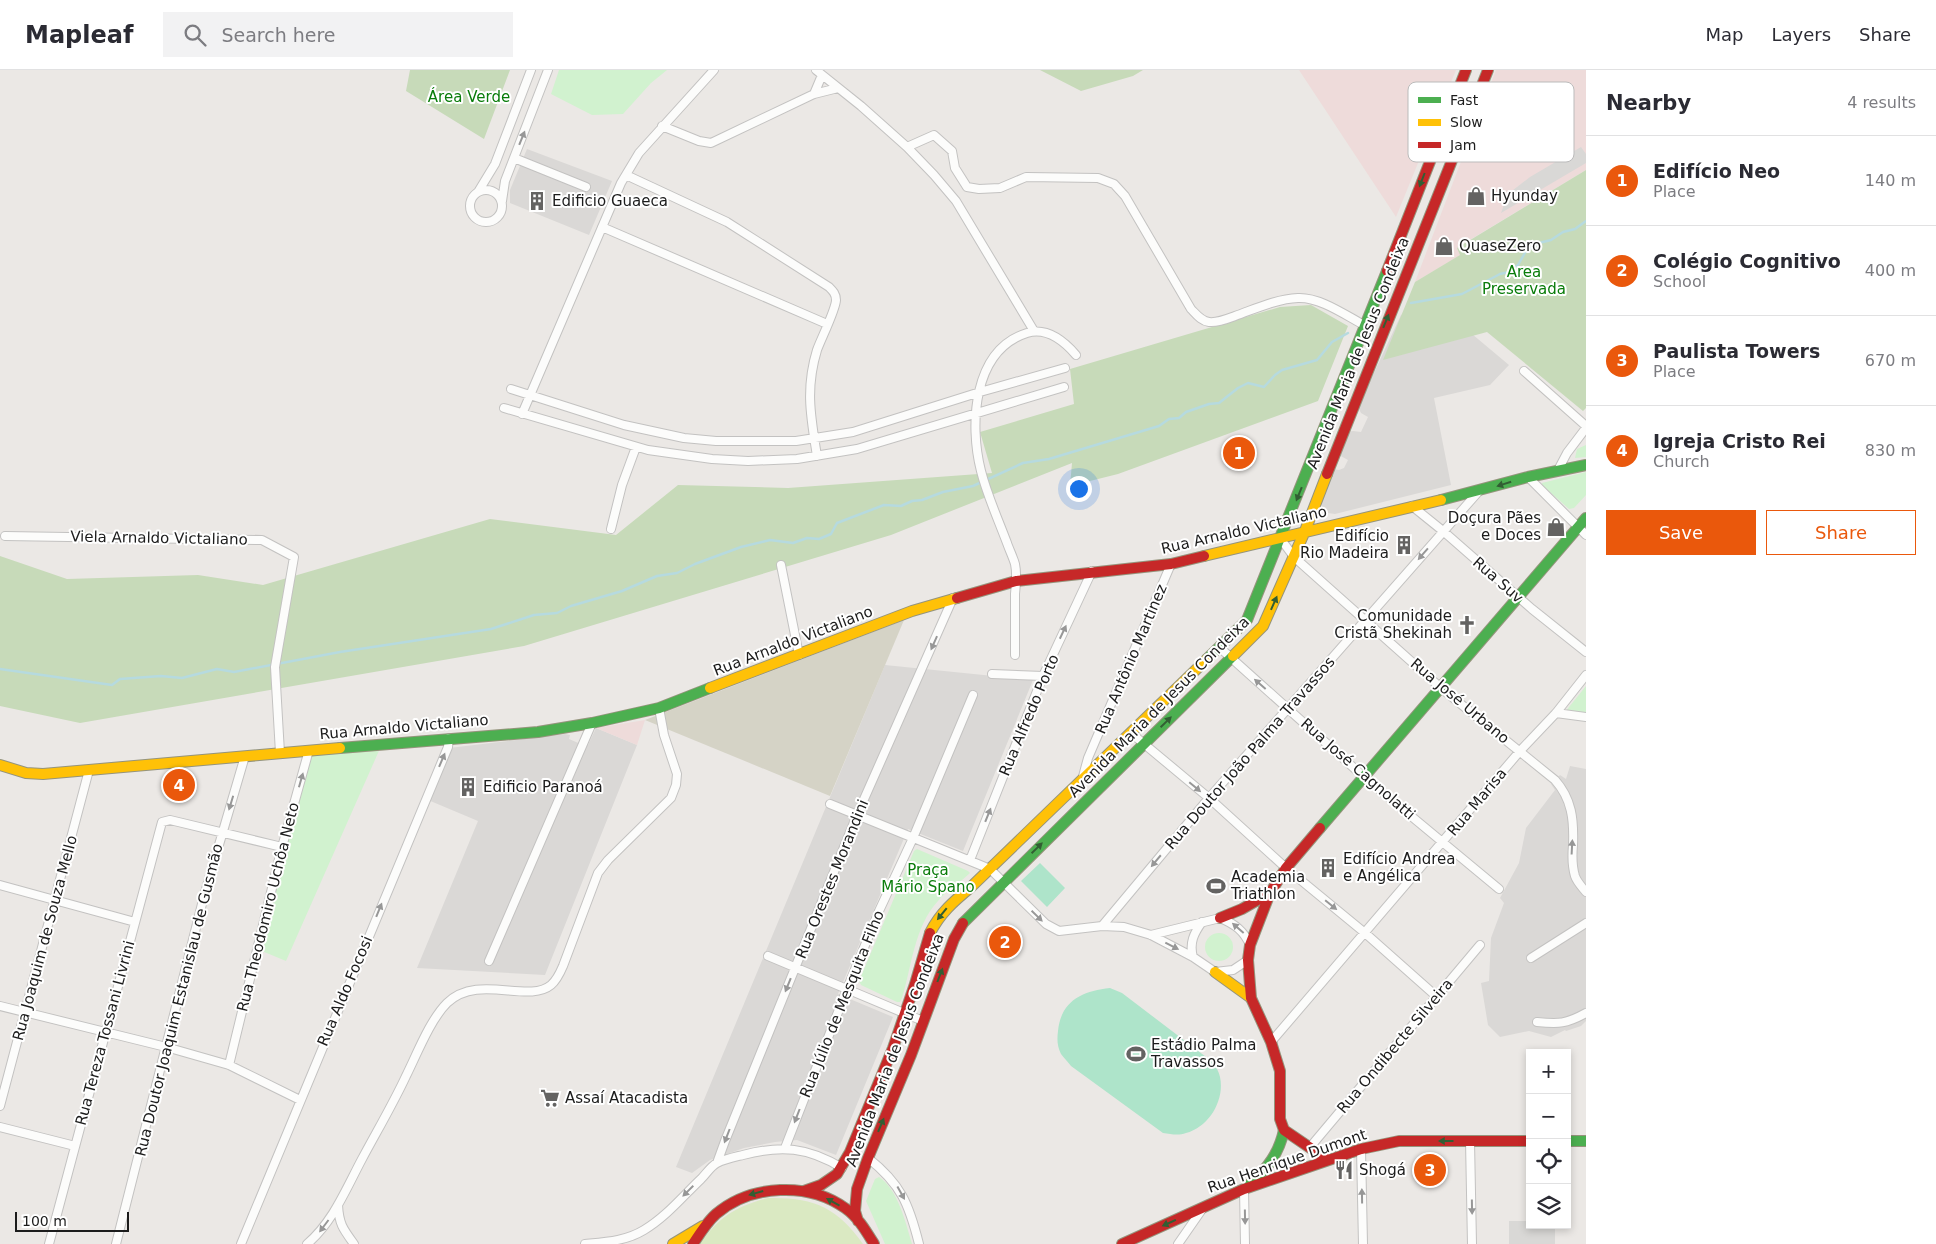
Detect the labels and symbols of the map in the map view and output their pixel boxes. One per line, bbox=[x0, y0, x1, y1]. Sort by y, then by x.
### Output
legend bbox=[1408, 82, 1574, 162]
park label: Área Verde bbox=[428, 87, 510, 106]
text: Fast bbox=[1450, 92, 1479, 108]
text: Slow bbox=[1450, 114, 1483, 130]
one-way arrow bbox=[518, 131, 526, 146]
text: Jam bbox=[1449, 137, 1476, 153]
one-way arrow bbox=[1418, 172, 1426, 187]
shop icon: Hyunday bbox=[1465, 185, 1487, 207]
place label: Hyunday bbox=[1491, 187, 1558, 205]
building icon: Edificio Guaeca bbox=[526, 190, 548, 212]
place label: Edificio Guaeca bbox=[552, 192, 668, 210]
street label: Avenida Maria de Jesus Condeixa bbox=[1303, 235, 1413, 471]
shop icon: QuaseZero bbox=[1433, 235, 1455, 257]
place label: QuaseZero bbox=[1459, 237, 1541, 255]
park label: Area Preservada bbox=[1482, 263, 1566, 298]
one-way arrow bbox=[1383, 314, 1391, 328]
pin: 1 bbox=[1223, 434, 1255, 472]
your location bbox=[1066, 476, 1092, 502]
one-way arrow bbox=[1497, 480, 1512, 488]
one-way arrow bbox=[1294, 486, 1302, 501]
street label: Rua Arnaldo Victaliano bbox=[1159, 502, 1329, 558]
place label: Doçura Pães e Doces bbox=[1448, 509, 1541, 544]
shop icon: Doçura Pães e Doces bbox=[1545, 516, 1567, 538]
street label: Viela Arnaldo Victaliano bbox=[70, 527, 248, 549]
place label: Edifício Rio Madeira bbox=[1300, 527, 1389, 562]
building icon: Edifício Rio Madeira bbox=[1393, 534, 1415, 556]
one-way arrow bbox=[1418, 547, 1429, 560]
street label: Rua Suv bbox=[1469, 553, 1527, 607]
street label: Rua Antônio Martinez bbox=[1091, 581, 1171, 736]
one-way arrow bbox=[1270, 596, 1278, 610]
street label: Rua Arnaldo Victaliano bbox=[711, 602, 875, 680]
place label: Comunidade Cristã Shekinah bbox=[1334, 607, 1452, 642]
street label: Avenida Maria de Jesus Condeixa bbox=[1065, 613, 1253, 801]
church icon: Comunidade Cristã Shekinah bbox=[1456, 614, 1478, 636]
one-way arrow bbox=[1059, 625, 1068, 640]
one-way arrow bbox=[929, 636, 937, 650]
street label: Rua Alfredo Porto bbox=[995, 651, 1063, 779]
street label: Rua Doutor João Palma Travassos bbox=[1161, 653, 1339, 853]
street label: Rua José Urbano bbox=[1407, 655, 1513, 747]
one-way arrow bbox=[1254, 679, 1267, 690]
street label: Rua Arnaldo Victaliano bbox=[319, 711, 489, 743]
street label: Rua José Cagnolatti bbox=[1297, 714, 1419, 824]
one-way arrow bbox=[1159, 716, 1171, 728]
one-way arrow bbox=[439, 753, 447, 767]
street label: Rua Marisa bbox=[1444, 765, 1510, 839]
pin: 4 bbox=[163, 766, 195, 804]
one-way arrow bbox=[298, 773, 306, 788]
building icon: Edificio Paranoá bbox=[457, 776, 479, 798]
place label: Edificio Paranoá bbox=[483, 778, 603, 796]
one-way arrow bbox=[1188, 781, 1201, 792]
one-way arrow bbox=[226, 795, 234, 810]
street label: Rua Orestes Morandini bbox=[792, 797, 872, 961]
street label: Rua Theodomiro Uchôa Neto bbox=[233, 801, 303, 1013]
one-way arrow bbox=[984, 808, 992, 822]
street label: Rua Joaquim de Souza Mello bbox=[9, 833, 81, 1043]
one-way arrow bbox=[1569, 839, 1577, 855]
street label: Rua Doutor Joaquim Estanislau de Gusmão bbox=[131, 842, 227, 1158]
one-way arrow bbox=[1031, 842, 1043, 854]
place label: Edifício Andrea e Angélica bbox=[1343, 850, 1456, 885]
one-way arrow bbox=[1150, 855, 1162, 867]
building icon: Edifício Andrea e Angélica bbox=[1317, 857, 1339, 879]
park label: Praça Mário Spano bbox=[881, 861, 975, 896]
place label: Academia Triathlon bbox=[1230, 868, 1305, 903]
sports icon: Academia Triathlon bbox=[1205, 875, 1227, 897]
one-way arrow bbox=[1324, 899, 1337, 910]
one-way arrow bbox=[375, 902, 383, 917]
one-way arrow bbox=[936, 907, 947, 920]
street label: Rua Júlio de Mesquita Filho bbox=[796, 908, 888, 1100]
one-way arrow bbox=[1031, 910, 1043, 922]
pin: 2 bbox=[989, 923, 1021, 961]
one-way arrow bbox=[1232, 923, 1245, 934]
street label: Avenida Maria de Jesus Condeixa bbox=[842, 931, 948, 1169]
street label: Rua Aldo Focosi bbox=[314, 933, 376, 1049]
street label: Rua Tereza Tossani Livrini bbox=[72, 939, 138, 1127]
one-way arrow bbox=[1165, 942, 1179, 950]
one-way arrow bbox=[936, 967, 944, 982]
street label: Rua Ondibecte Silveira bbox=[1333, 975, 1457, 1117]
one-way arrow bbox=[784, 978, 792, 993]
place label: Estádio Palma Travassos bbox=[1150, 1036, 1257, 1071]
sports icon: Estádio Palma Travassos bbox=[1125, 1043, 1147, 1065]
supermarket icon: Assaí Atacadista bbox=[539, 1087, 561, 1109]
place label: Assaí Atacadista bbox=[565, 1089, 688, 1107]
one-way arrow bbox=[793, 1109, 801, 1124]
one-way arrow bbox=[878, 1118, 886, 1132]
street label: Rua Henrique Dumont bbox=[1205, 1125, 1369, 1197]
one-way arrow bbox=[722, 1129, 730, 1143]
one-way arrow bbox=[1438, 1137, 1454, 1145]
pin: 3 bbox=[1414, 1151, 1446, 1189]
restaurant icon: Shogá bbox=[1333, 1159, 1355, 1181]
place label: Shogá bbox=[1359, 1161, 1406, 1179]
one-way arrow bbox=[682, 1185, 694, 1197]
one-way arrow bbox=[897, 1186, 905, 1200]
one-way arrow bbox=[1358, 1188, 1366, 1204]
one-way arrow bbox=[748, 1190, 763, 1198]
one-way arrow bbox=[826, 1198, 840, 1206]
one-way arrow bbox=[1468, 1199, 1476, 1215]
scale bar bbox=[15, 1209, 129, 1232]
one-way arrow bbox=[1241, 1209, 1249, 1225]
one-way arrow bbox=[319, 1219, 329, 1233]
one-way arrow bbox=[1162, 1219, 1176, 1227]

